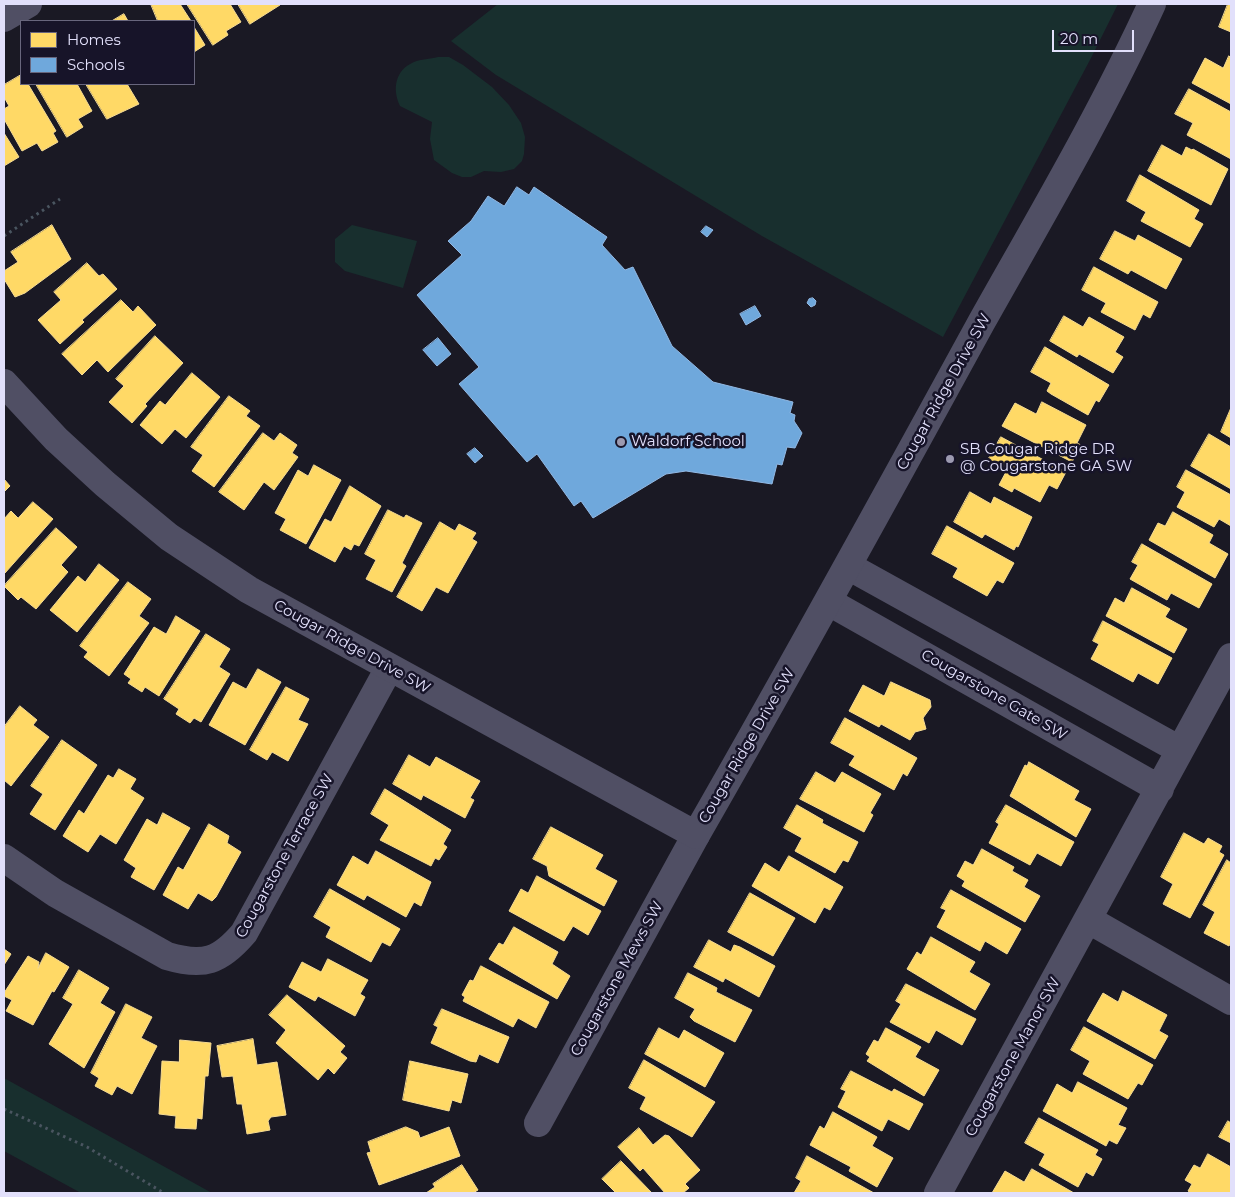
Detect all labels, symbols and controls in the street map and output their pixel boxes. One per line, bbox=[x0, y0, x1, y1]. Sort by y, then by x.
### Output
legend bbox=[20, 20, 195, 85]
scale bar bbox=[1055, 20, 1138, 52]
text: 20 m bbox=[1060, 29, 1098, 48]
text: Homes bbox=[67, 30, 121, 49]
text: Schools bbox=[67, 55, 125, 74]
street label: Cougar Ridge Drive SW bbox=[893, 311, 995, 473]
place label: Waldorf School bbox=[631, 433, 745, 451]
marker: Waldorf School bbox=[615, 436, 627, 448]
place label: SB Cougar Ridge DR @ Cougarstone GA SW bbox=[960, 441, 1132, 476]
marker: SB Cougar Ridge DR @ Cougarstone GA SW bbox=[944, 453, 956, 465]
street label: Cougar Ridge Drive SW bbox=[271, 596, 433, 698]
street label: Cougarstone Gate SW bbox=[918, 646, 1070, 744]
street label: Cougar Ridge Drive SW bbox=[695, 665, 799, 827]
street label: Cougarstone Terrace SW bbox=[232, 771, 338, 941]
street label: Cougarstone Mews SW bbox=[567, 899, 667, 1059]
street label: Cougarstone Manor SW bbox=[962, 974, 1064, 1140]

